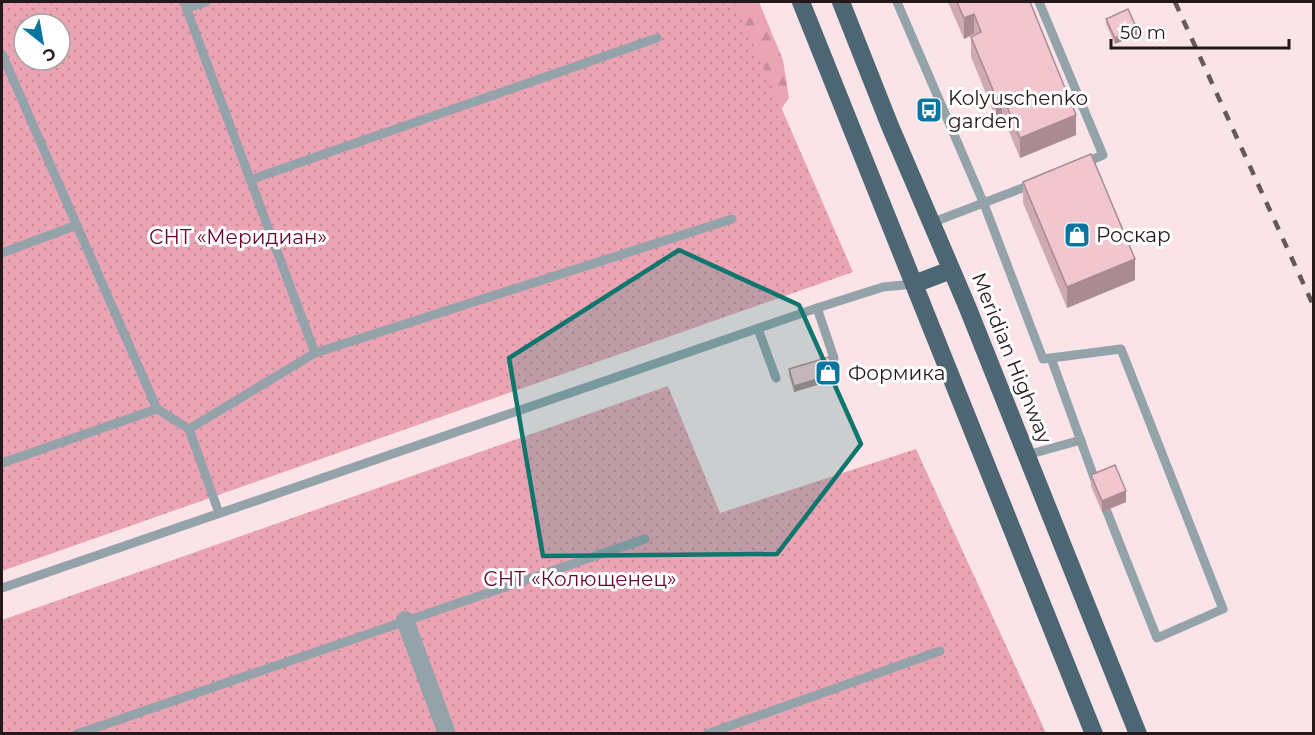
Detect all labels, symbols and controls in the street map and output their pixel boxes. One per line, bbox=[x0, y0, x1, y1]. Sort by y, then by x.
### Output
north arrow bbox=[12, 12, 72, 72]
scale bar bbox=[1111, 12, 1290, 50]
text: 50 m bbox=[1120, 22, 1166, 44]
text: С bbox=[39, 43, 59, 66]
place label: Kolyuschenko garden bbox=[948, 86, 1088, 133]
bus stop icon: Kolyuschenko garden bbox=[914, 95, 944, 125]
shop icon: Роскар bbox=[1062, 220, 1092, 250]
place label: Роскар bbox=[1096, 223, 1171, 247]
park label: СНТ «Меридиан» bbox=[149, 225, 327, 249]
street label: Meridian Highway bbox=[967, 269, 1057, 447]
shop icon: Формика bbox=[813, 358, 843, 388]
place label: Формика bbox=[848, 361, 945, 385]
park label: СНТ «Колющенец» bbox=[483, 567, 677, 591]

